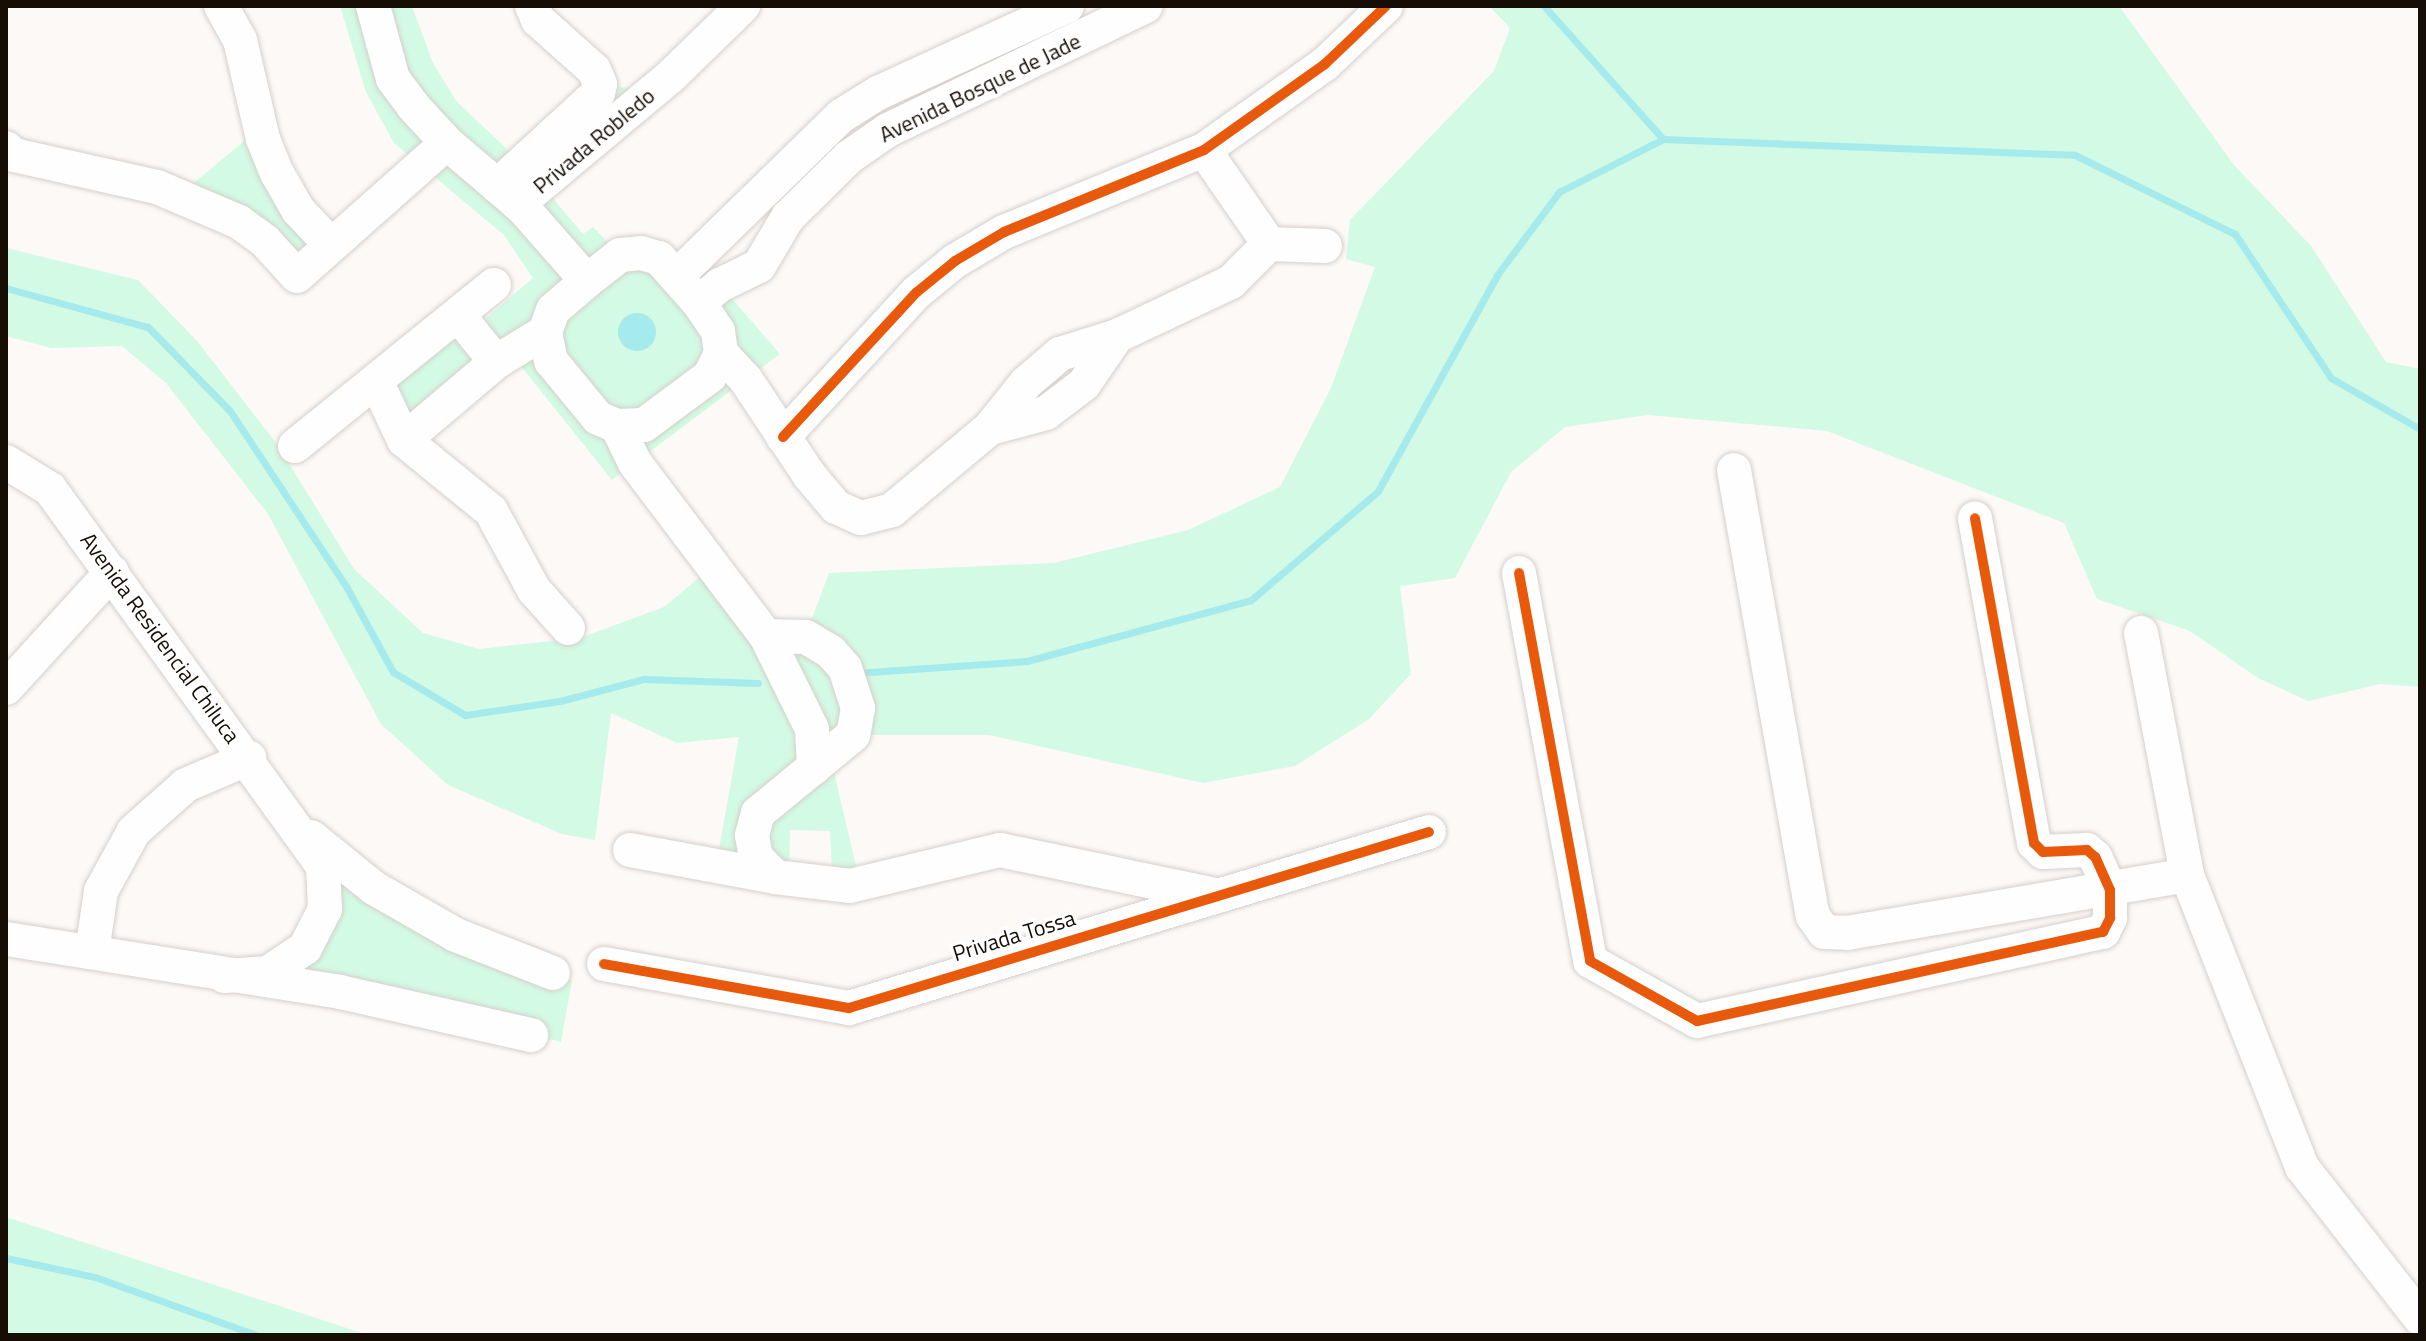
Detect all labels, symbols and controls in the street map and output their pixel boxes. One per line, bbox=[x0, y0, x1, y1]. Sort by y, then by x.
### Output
street label: Avenida Bosque de Jade bbox=[875, 28, 1085, 148]
street label: Privada Robledo bbox=[528, 83, 660, 199]
street label: Avenida Residencial Chiluca bbox=[75, 528, 245, 748]
street label: Privada Tossa bbox=[949, 905, 1079, 967]

